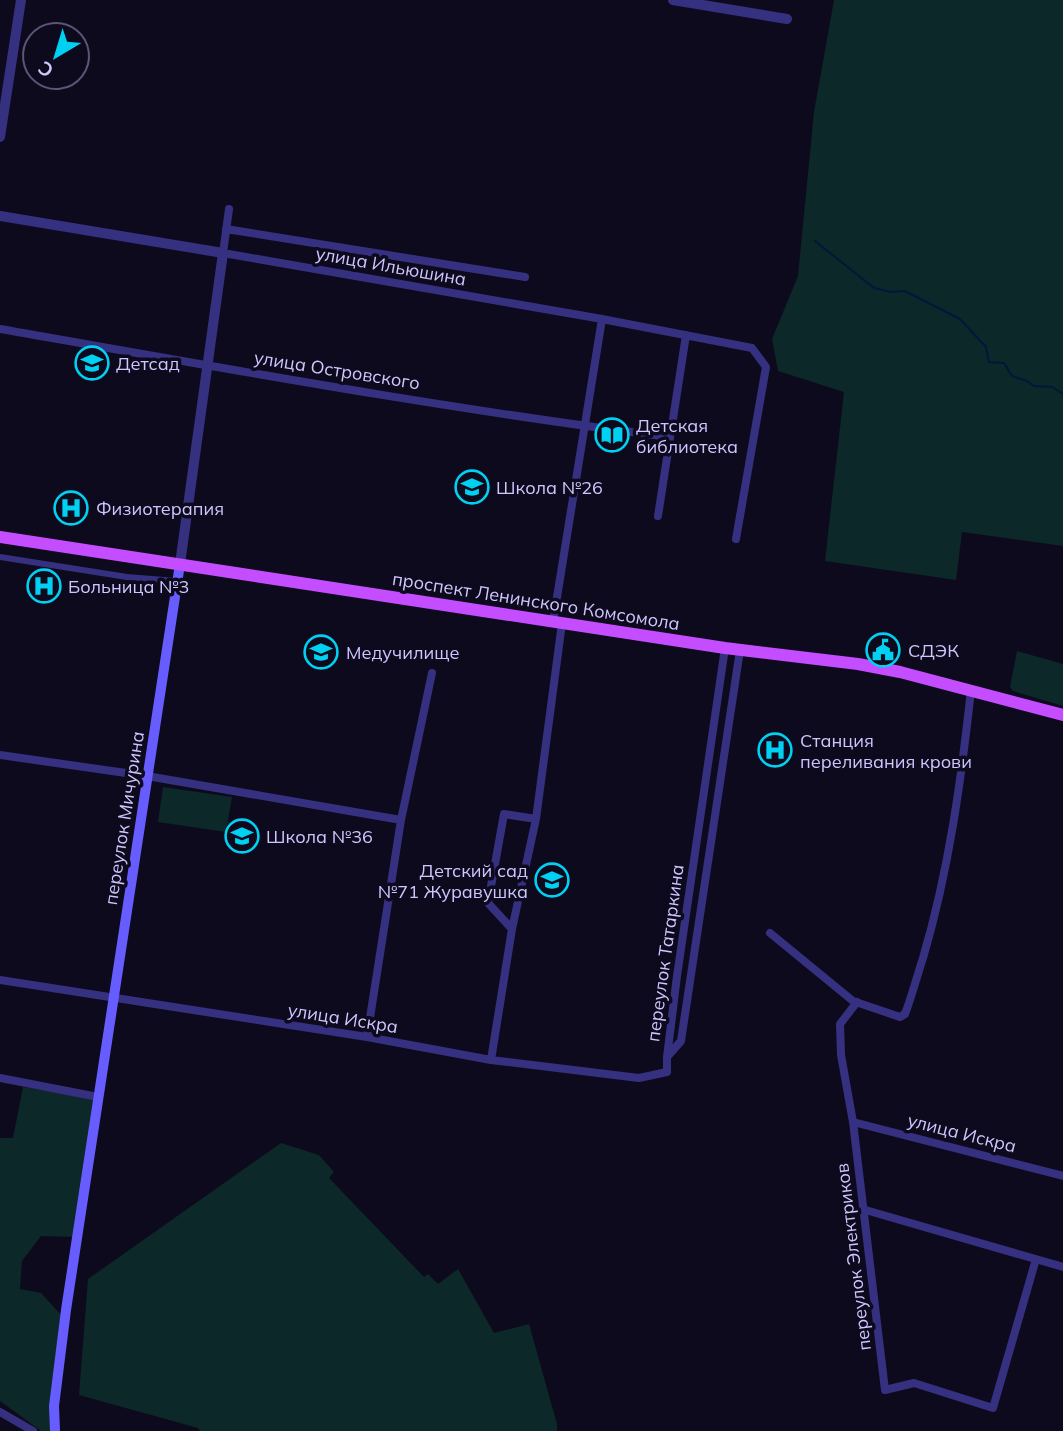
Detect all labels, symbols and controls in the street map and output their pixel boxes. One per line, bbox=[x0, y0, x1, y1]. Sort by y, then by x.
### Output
north arrow bbox=[21, 21, 91, 91]
text: С bbox=[33, 56, 58, 83]
street label: улица Ильюшина bbox=[314, 241, 468, 291]
school or university icon: Детсад bbox=[73, 344, 111, 382]
street label: улица Островского bbox=[252, 346, 422, 394]
place label: Детсад bbox=[116, 352, 180, 375]
place label: Детская библиотека bbox=[636, 414, 738, 458]
library icon: Детская библиотека bbox=[593, 416, 631, 454]
school or university icon: Школа №26 bbox=[453, 468, 491, 506]
place label: Школа №26 bbox=[496, 476, 603, 499]
hospital icon: Физиотерапия bbox=[52, 489, 90, 527]
place label: Физиотерапия bbox=[96, 497, 224, 520]
hospital icon: Больница №3 bbox=[25, 567, 63, 605]
street label: проспект Ленинского Комсомола bbox=[391, 567, 681, 635]
place label: Больница №3 bbox=[68, 575, 189, 598]
public building icon: СДЭК bbox=[864, 631, 902, 669]
school or university icon: Медучилище bbox=[302, 633, 340, 671]
place label: СДЭК bbox=[908, 639, 959, 662]
place label: Медучилище bbox=[346, 641, 459, 664]
street label: переулок Мичурина bbox=[99, 729, 149, 907]
place label: Станция переливания крови bbox=[800, 729, 972, 773]
hospital icon: Станция переливания крови bbox=[756, 731, 794, 769]
school or university icon: Школа №36 bbox=[223, 817, 261, 855]
place label: Школа №36 bbox=[266, 825, 373, 848]
place label: Детский сад №71 Журавушка bbox=[378, 859, 528, 903]
school or university icon: Детский сад №71 Журавушка bbox=[533, 861, 571, 899]
street label: переулок Татаркина bbox=[641, 863, 689, 1043]
street label: улица Искра bbox=[286, 998, 400, 1038]
street label: улица Искра bbox=[905, 1108, 1019, 1158]
street label: переулок Электриков bbox=[830, 1162, 876, 1352]

